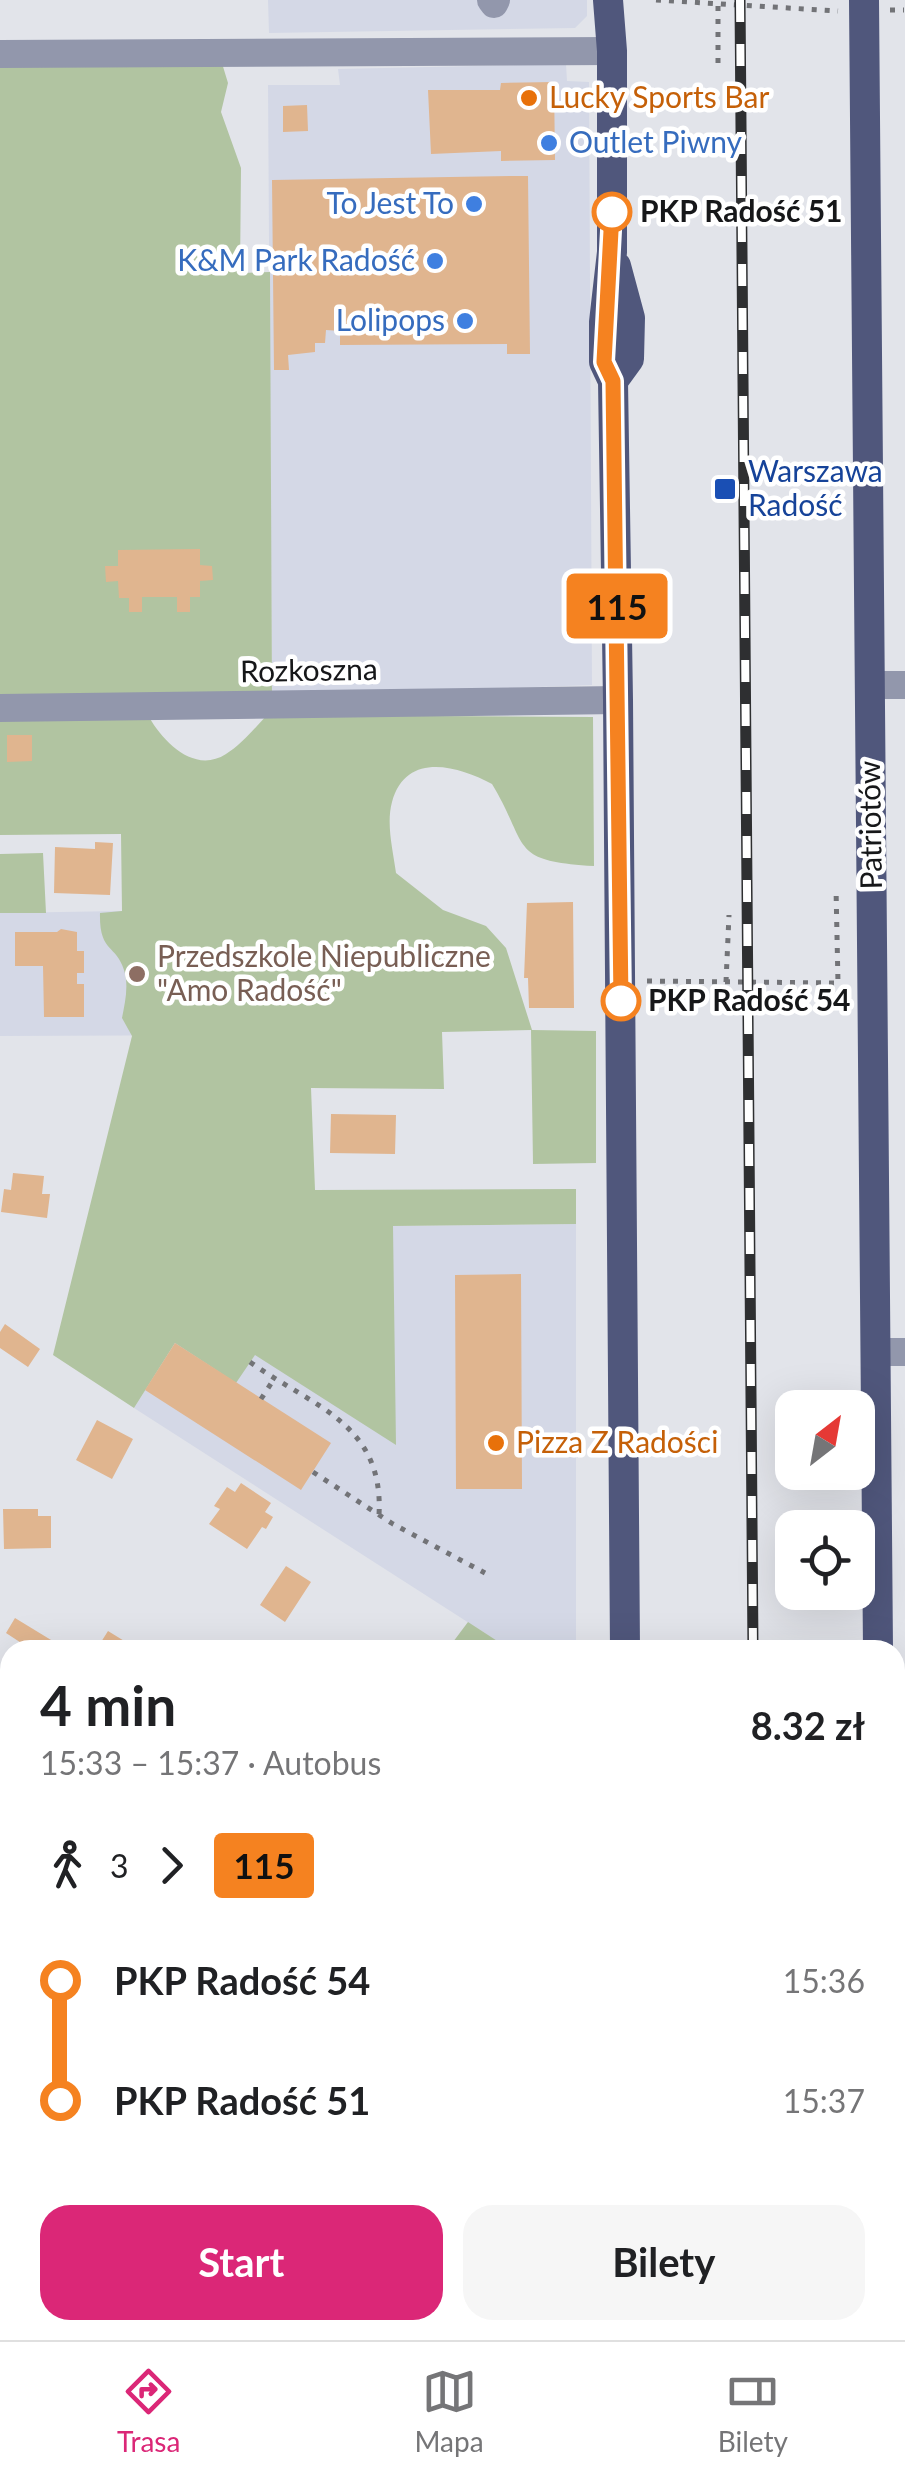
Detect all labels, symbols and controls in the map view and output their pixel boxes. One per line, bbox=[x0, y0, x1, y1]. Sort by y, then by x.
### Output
place label: Lucky Sports Bar bbox=[549, 78, 769, 114]
marker: Lucky Sports Bar bbox=[518, 87, 540, 109]
place label: Outlet Piwny bbox=[569, 123, 743, 159]
marker: Outlet Piwny bbox=[538, 132, 560, 154]
place label: To Jest To bbox=[327, 184, 454, 220]
place label: PKP Radość 51 bbox=[640, 192, 842, 228]
marker: To Jest To bbox=[463, 193, 485, 215]
marker: PKP Radość 51 bbox=[593, 193, 631, 231]
place label: K&M Park Radość bbox=[177, 241, 415, 277]
marker: K&M Park Radość bbox=[424, 250, 446, 272]
place label: Lolipops bbox=[336, 301, 445, 337]
marker: Lolipops bbox=[454, 310, 476, 332]
place label: Warszawa Radość bbox=[748, 452, 883, 522]
marker: Warszawa Radość bbox=[712, 476, 738, 502]
line badge: 115 bbox=[560, 574, 674, 638]
text: 115 bbox=[587, 585, 647, 627]
street label: Rozkoszna bbox=[240, 650, 378, 688]
street label: Patriotów bbox=[850, 760, 888, 890]
place label: Przedszkole Niepubliczne "Amo Radość" bbox=[157, 937, 491, 1007]
marker: Przedszkole Niepubliczne "Amo Radość" bbox=[126, 963, 148, 985]
place label: PKP Radość 54 bbox=[648, 981, 850, 1017]
marker: PKP Radość 54 bbox=[602, 982, 640, 1020]
north arrow bbox=[775, 1390, 875, 1490]
map controls bbox=[775, 1390, 875, 1610]
place label: Pizza Z Radości bbox=[516, 1423, 718, 1459]
marker: Pizza Z Radości bbox=[485, 1432, 507, 1454]
button: locate bbox=[775, 1510, 875, 1610]
text: 4 min bbox=[40, 1672, 176, 1738]
text: 8.32 zł bbox=[751, 1702, 865, 1748]
text: 15:33 – 15:37 · Autobus bbox=[40, 1743, 381, 1782]
icon: walk bbox=[40, 1838, 95, 1893]
icon: forward bbox=[144, 1838, 199, 1893]
text: 115 bbox=[234, 1844, 294, 1886]
text: 3 bbox=[110, 1846, 129, 1885]
text: PKP Radość 54 bbox=[114, 1957, 370, 2003]
text: 15:36 bbox=[783, 1961, 865, 2000]
text: PKP Radość 51 bbox=[114, 2077, 370, 2123]
text: 15:37 bbox=[783, 2081, 865, 2120]
button: Start bbox=[40, 2205, 443, 2320]
button: Bilety bbox=[463, 2205, 865, 2320]
tab: Trasa bbox=[117, 2364, 180, 2458]
tab: Mapa bbox=[414, 2364, 484, 2458]
tab: Bilety bbox=[718, 2364, 788, 2458]

